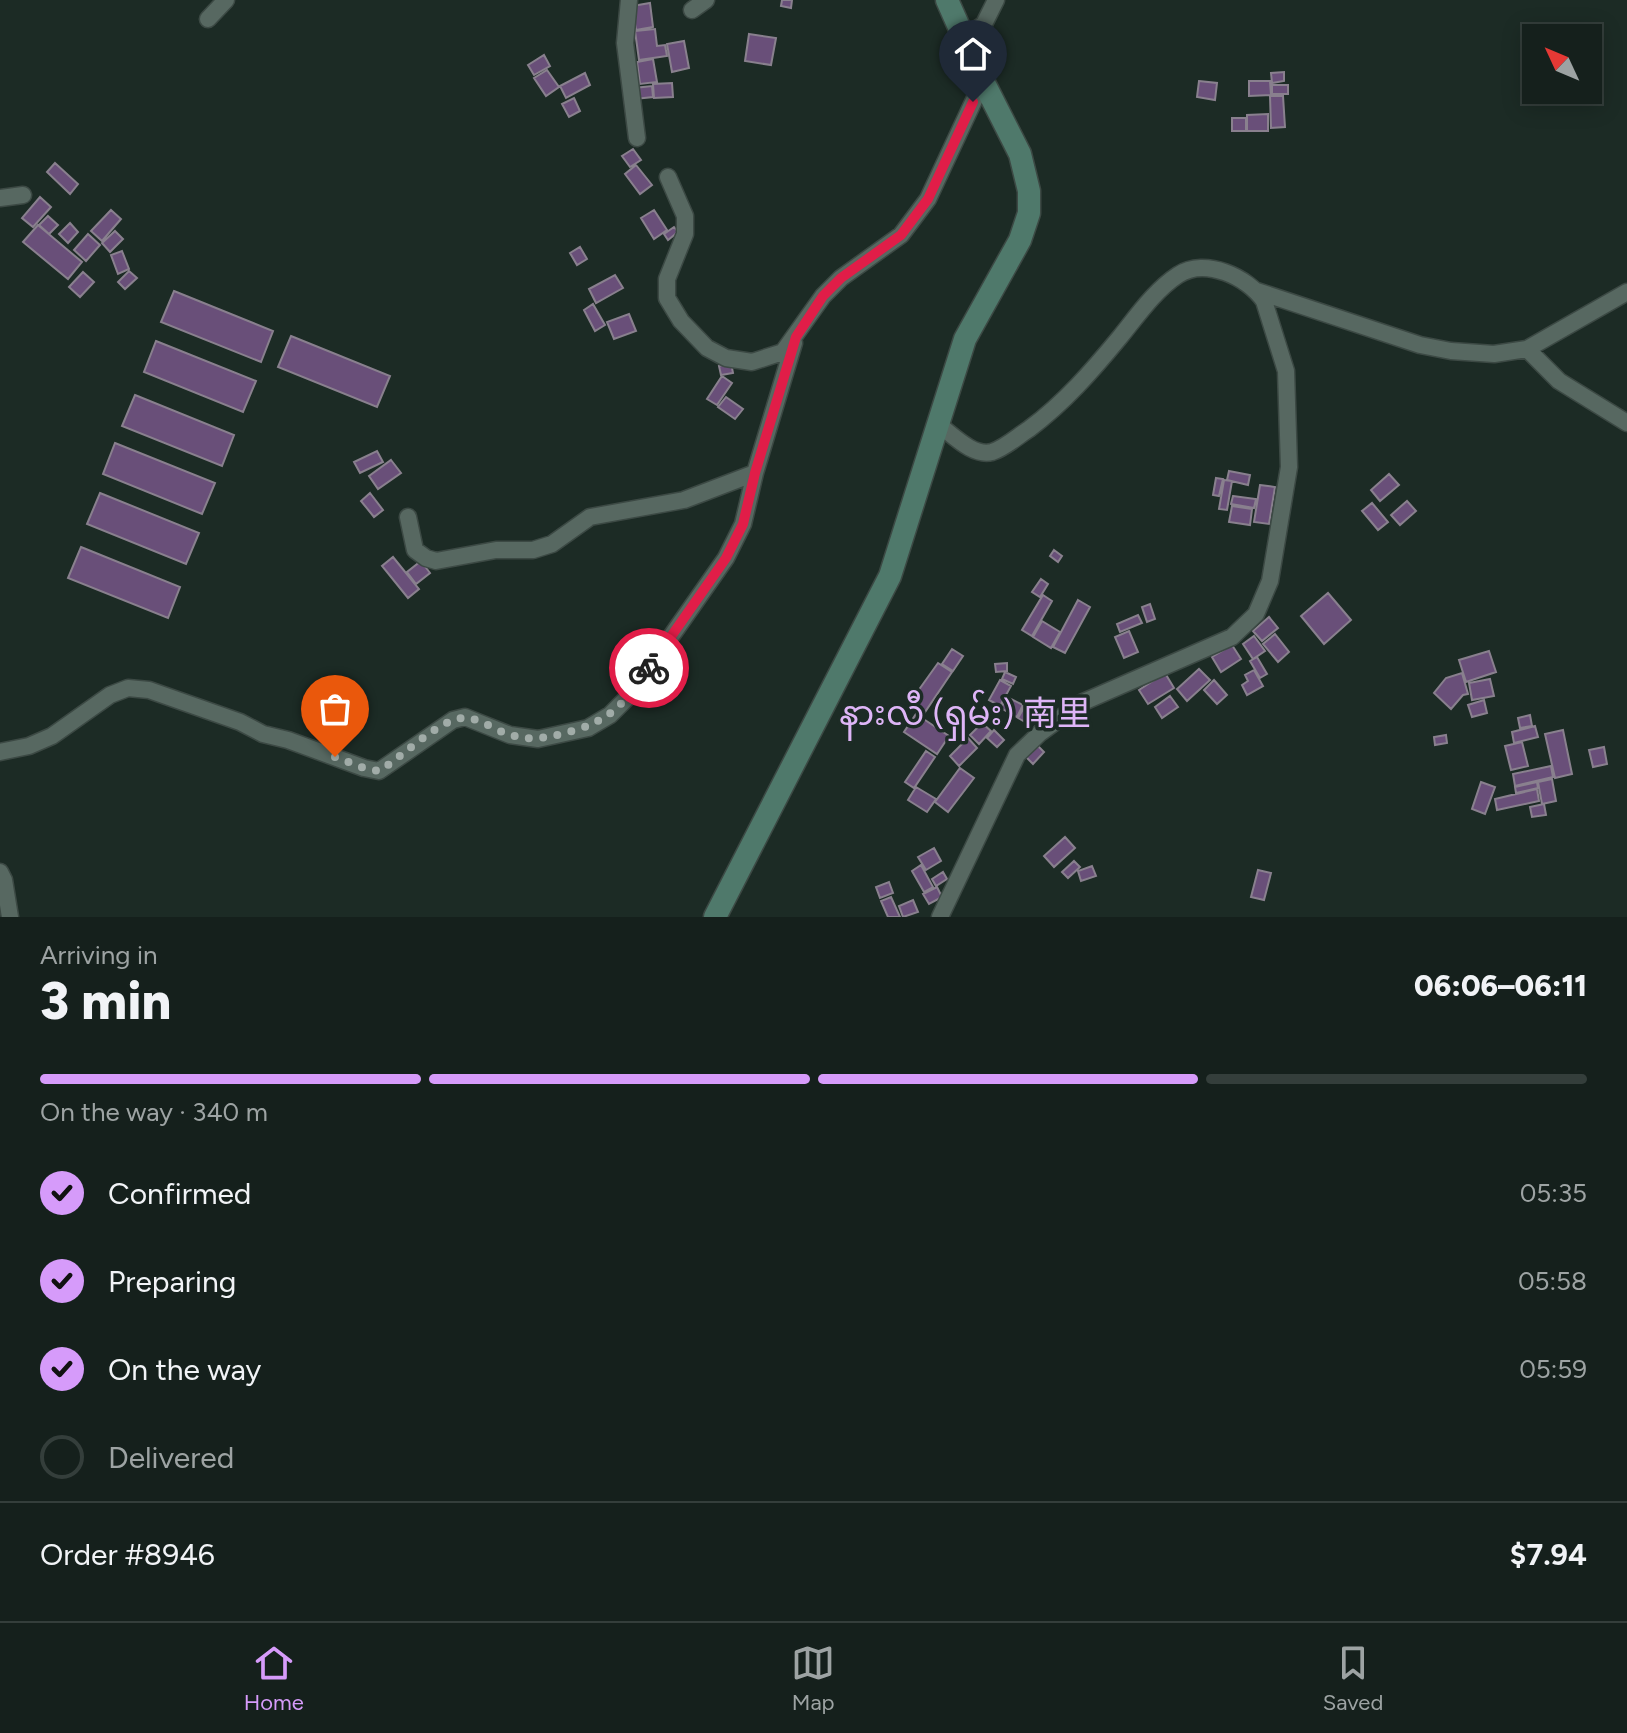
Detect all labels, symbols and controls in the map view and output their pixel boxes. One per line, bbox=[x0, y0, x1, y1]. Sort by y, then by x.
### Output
pin bbox=[939, 20, 1007, 102]
north arrow bbox=[1522, 24, 1602, 104]
map controls bbox=[1522, 24, 1602, 104]
icon: home bbox=[951, 32, 995, 76]
courier bbox=[609, 628, 689, 708]
icon: bike bbox=[627, 646, 671, 690]
pin bbox=[301, 675, 369, 757]
icon: bag bbox=[313, 687, 357, 731]
district label: နားလီ (ရှမ်း) 南里 bbox=[839, 689, 1091, 741]
text: Arriving in bbox=[40, 939, 158, 971]
text: 06:06–06:11 bbox=[1414, 967, 1587, 1004]
text: 3 min bbox=[40, 970, 171, 1032]
text: On the way · 340 m bbox=[40, 1096, 268, 1128]
icon: check bbox=[40, 1171, 84, 1215]
text: Confirmed bbox=[108, 1175, 251, 1212]
text: 05:35 bbox=[1520, 1177, 1587, 1209]
icon: check bbox=[40, 1259, 84, 1303]
text: Preparing bbox=[108, 1263, 236, 1300]
text: 05:58 bbox=[1518, 1265, 1587, 1297]
icon: check bbox=[40, 1347, 84, 1391]
text: On the way bbox=[108, 1351, 261, 1388]
text: 05:59 bbox=[1519, 1353, 1587, 1385]
text: Delivered bbox=[108, 1439, 234, 1476]
text: Order #8946 bbox=[40, 1536, 215, 1573]
text: $7.94 bbox=[1510, 1536, 1587, 1573]
tab: Home bbox=[244, 1641, 304, 1716]
tab: Map bbox=[791, 1641, 835, 1716]
tab: Saved bbox=[1323, 1641, 1383, 1716]

